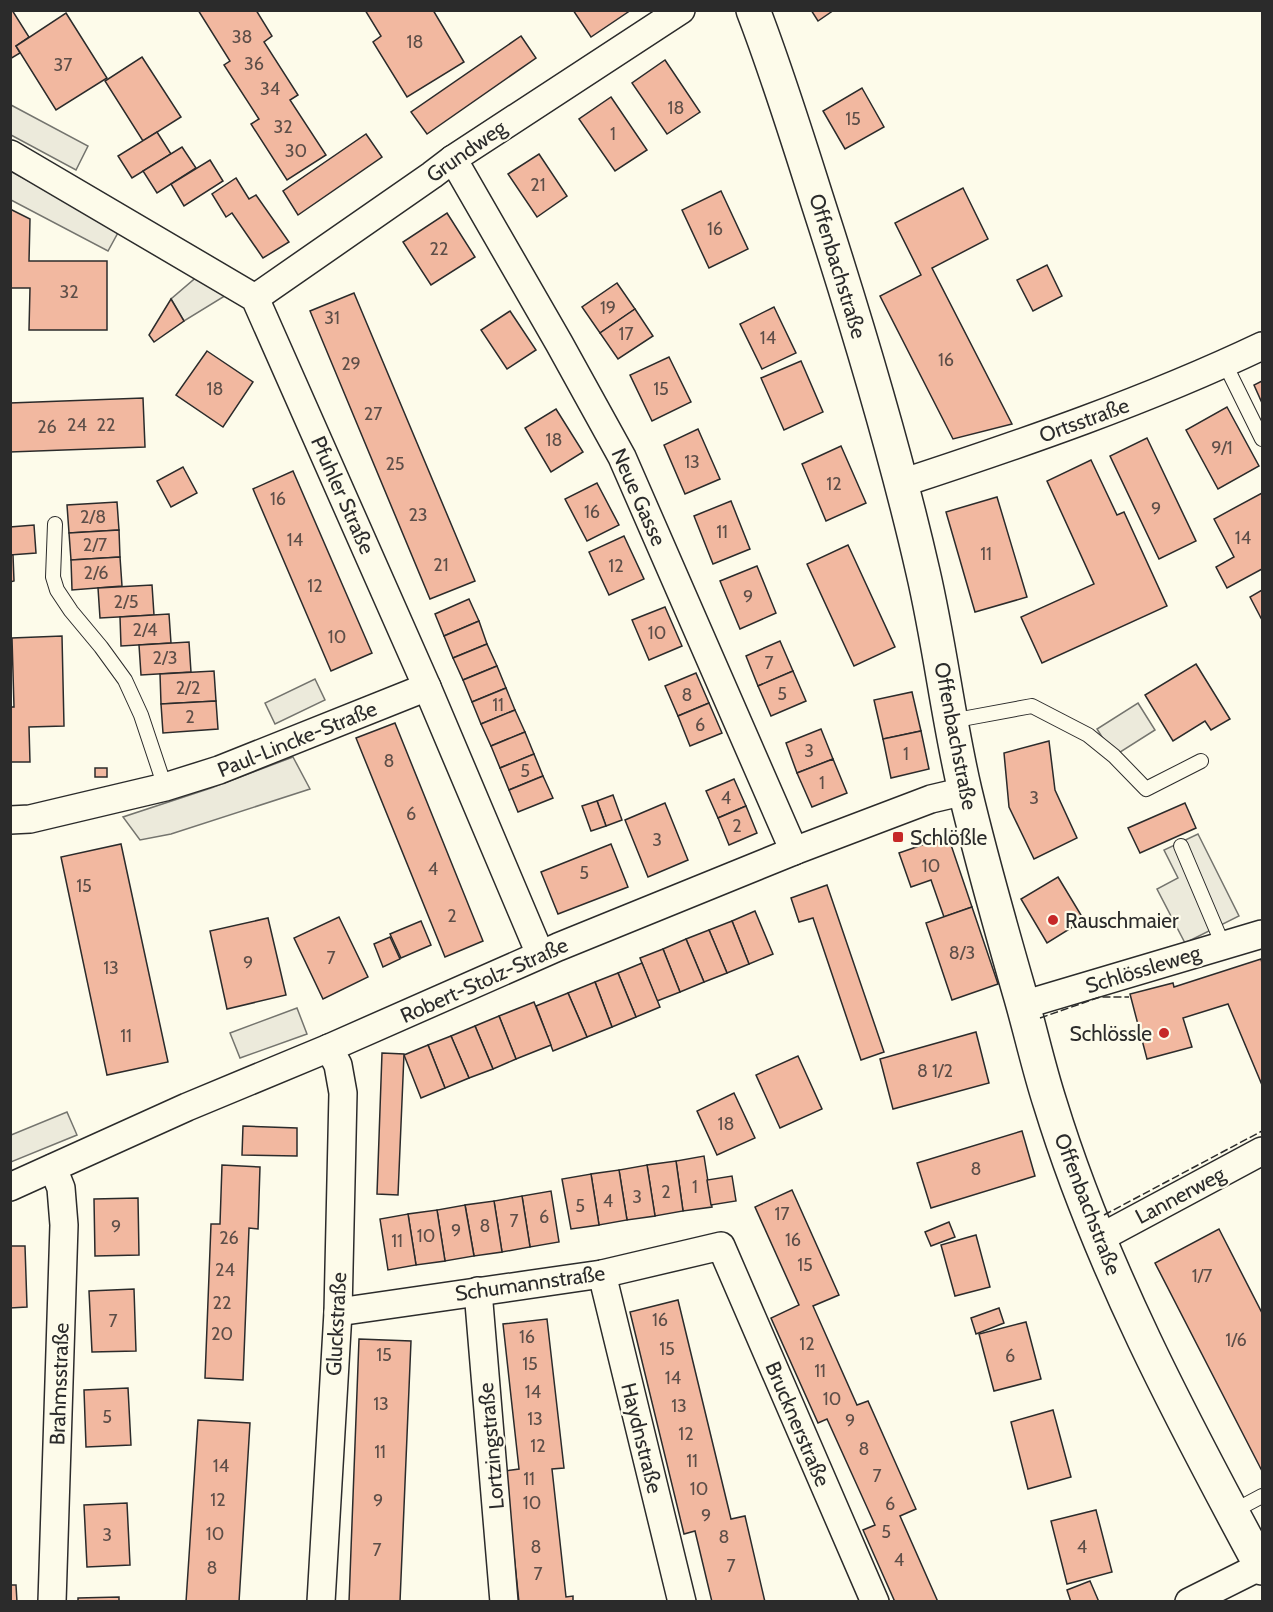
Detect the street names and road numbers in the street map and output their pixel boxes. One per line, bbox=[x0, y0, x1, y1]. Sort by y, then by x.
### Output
street label: Grundweg bbox=[421, 114, 511, 187]
street label: Offenbachstraße bbox=[804, 191, 872, 342]
street label: Ortsstraße bbox=[1036, 392, 1132, 448]
street label: Pfuhler Straße bbox=[306, 432, 380, 558]
street label: Neue Gasse bbox=[606, 444, 672, 550]
street label: Offenbachstraße bbox=[929, 660, 983, 812]
street label: Paul-Lincke-Straße bbox=[214, 696, 381, 782]
street label: Robert-Stolz-Straße bbox=[396, 932, 572, 1028]
street label: Schlössleweg bbox=[1082, 940, 1204, 998]
street label: Offenbachstraße bbox=[1049, 1129, 1127, 1279]
street label: Lannerweg bbox=[1131, 1161, 1230, 1229]
street label: Schumannstraße bbox=[453, 1260, 607, 1306]
street label: Gluckstraße bbox=[321, 1271, 351, 1377]
street label: Brahmsstraße bbox=[44, 1322, 74, 1446]
street label: Brucknerstraße bbox=[760, 1358, 836, 1490]
street label: Haydnstraße bbox=[616, 1380, 668, 1496]
street label: Lortzingstraße bbox=[473, 1381, 509, 1510]

